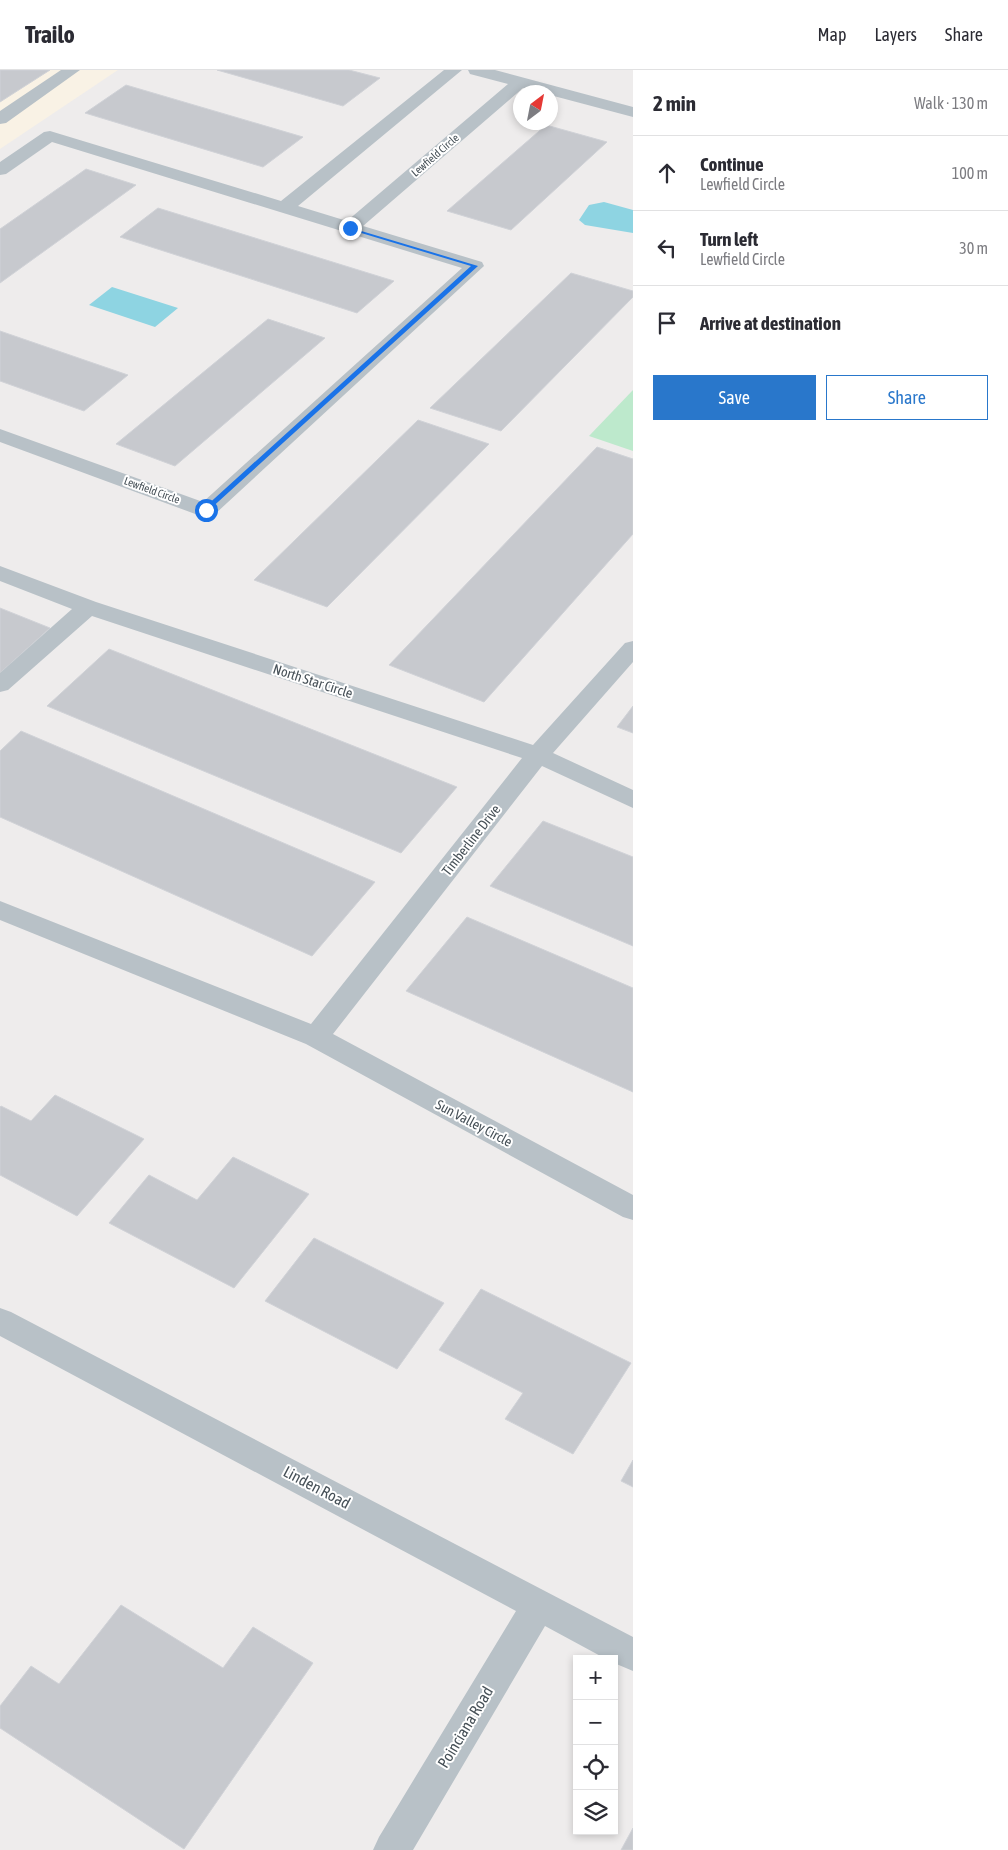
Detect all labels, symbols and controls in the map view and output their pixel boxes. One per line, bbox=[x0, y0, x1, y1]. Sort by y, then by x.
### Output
text: Trailo bbox=[25, 21, 75, 48]
text: Map bbox=[817, 24, 846, 45]
text: Layers bbox=[874, 24, 917, 45]
text: Share bbox=[945, 24, 983, 45]
north arrow bbox=[513, 85, 558, 130]
text: 2 min bbox=[653, 91, 696, 115]
text: Walk · 130 m bbox=[914, 94, 988, 112]
street label: Lewfield Circle bbox=[409, 131, 461, 179]
text: Continue bbox=[700, 153, 764, 175]
icon: ahead bbox=[653, 159, 681, 187]
text: 100 m bbox=[952, 164, 988, 182]
text: Lewfield Circle bbox=[700, 175, 785, 193]
route end bbox=[339, 217, 362, 240]
text: Turn left bbox=[700, 228, 758, 250]
icon: left bbox=[653, 234, 681, 262]
text: 30 m bbox=[959, 239, 988, 257]
text: Lewfield Circle bbox=[700, 250, 785, 268]
icon: arrive bbox=[653, 309, 681, 337]
text: Arrive at destination bbox=[700, 312, 841, 334]
button: Save bbox=[653, 375, 816, 420]
button: Share bbox=[826, 375, 988, 420]
street label: Lewfield Circle bbox=[123, 474, 181, 506]
route start bbox=[195, 499, 218, 522]
street label: North Star Circle bbox=[271, 661, 355, 701]
street label: Timberline Drive bbox=[438, 801, 504, 879]
street label: Sun Valley Circle bbox=[433, 1096, 515, 1150]
street label: Linden Road bbox=[281, 1462, 353, 1512]
map controls bbox=[573, 1655, 618, 1835]
button: + bbox=[573, 1655, 618, 1700]
street label: Poinciana Road bbox=[434, 1683, 496, 1771]
button: − bbox=[573, 1700, 618, 1745]
button: locate bbox=[573, 1745, 618, 1790]
button: layers bbox=[573, 1790, 618, 1835]

